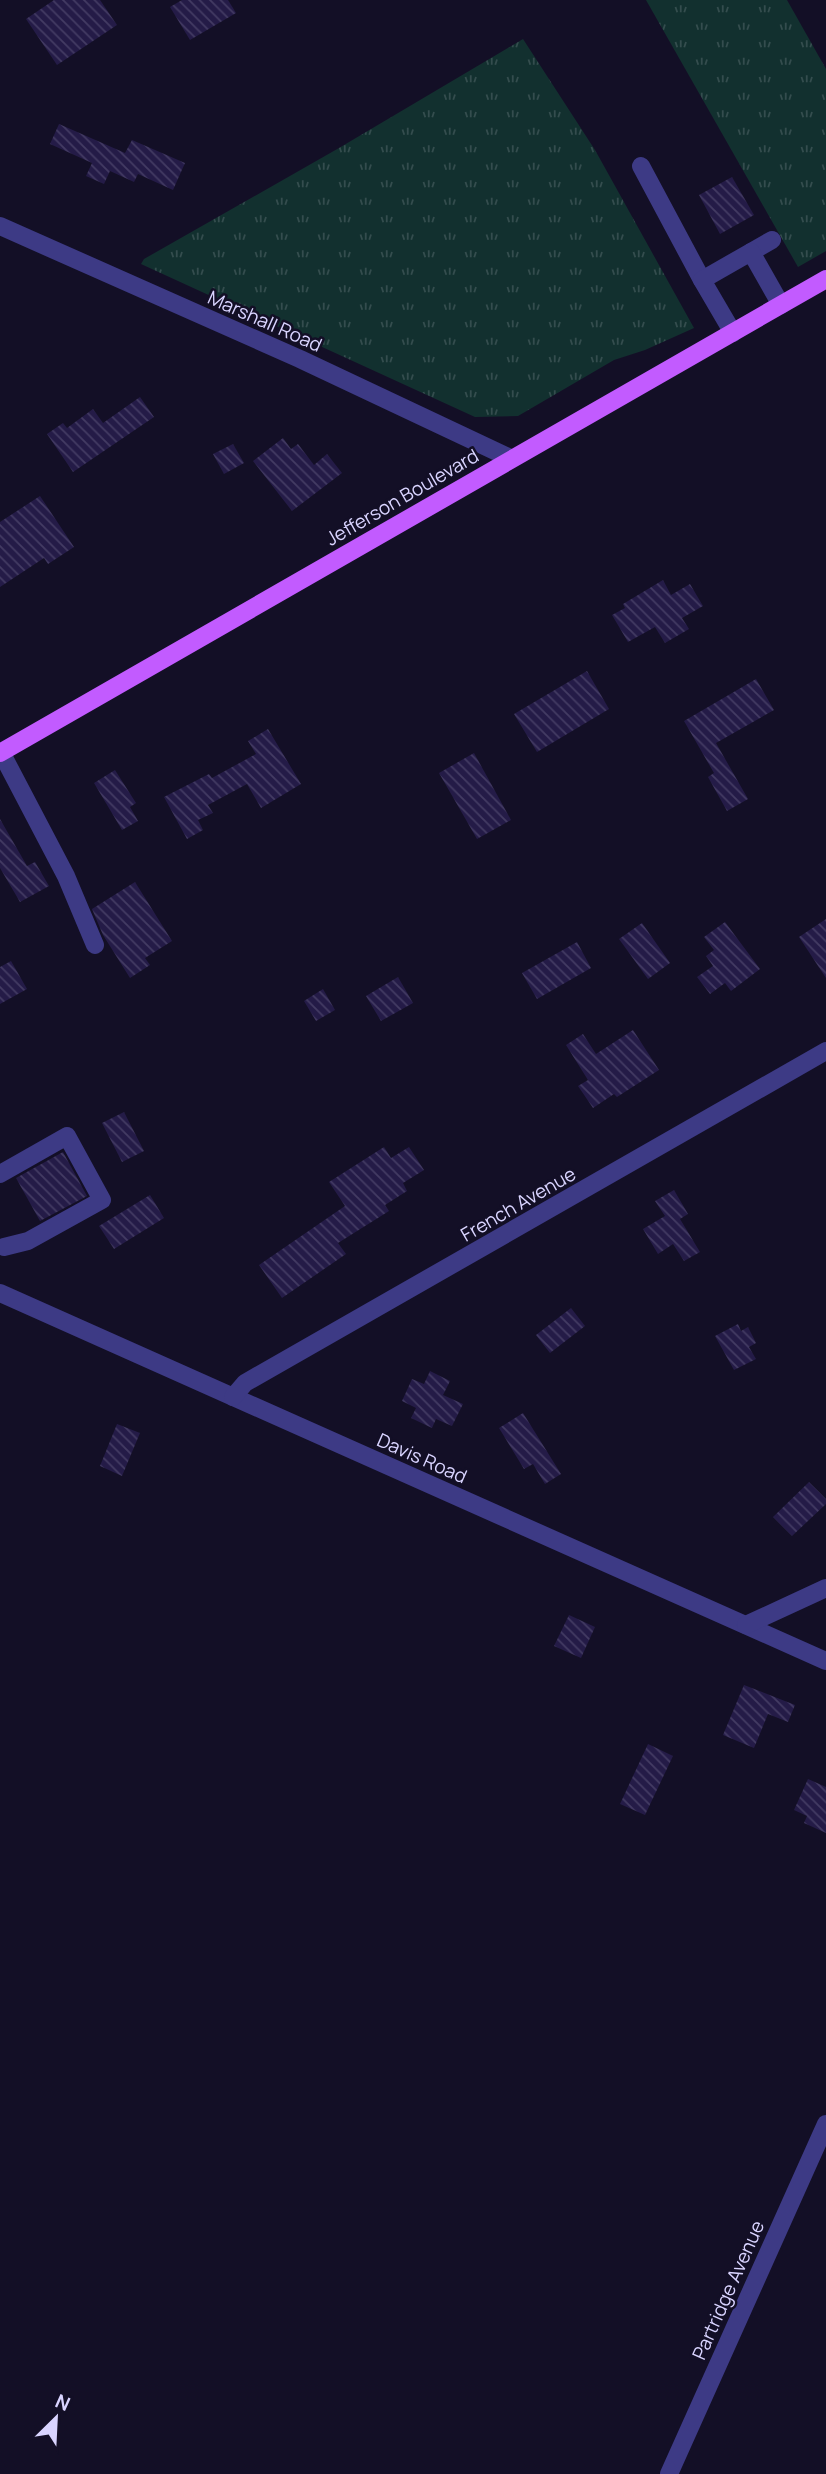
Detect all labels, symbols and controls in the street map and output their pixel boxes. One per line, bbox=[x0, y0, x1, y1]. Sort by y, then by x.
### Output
street label: Marshall Road bbox=[204, 284, 326, 358]
street label: Jefferson Boulevard bbox=[321, 443, 483, 551]
street label: French Avenue bbox=[456, 1161, 580, 1247]
street label: Davis Road bbox=[373, 1427, 471, 1489]
street label: Partridge Avenue bbox=[686, 2216, 770, 2364]
north arrow bbox=[21, 2383, 91, 2453]
text: N bbox=[51, 2388, 74, 2417]

